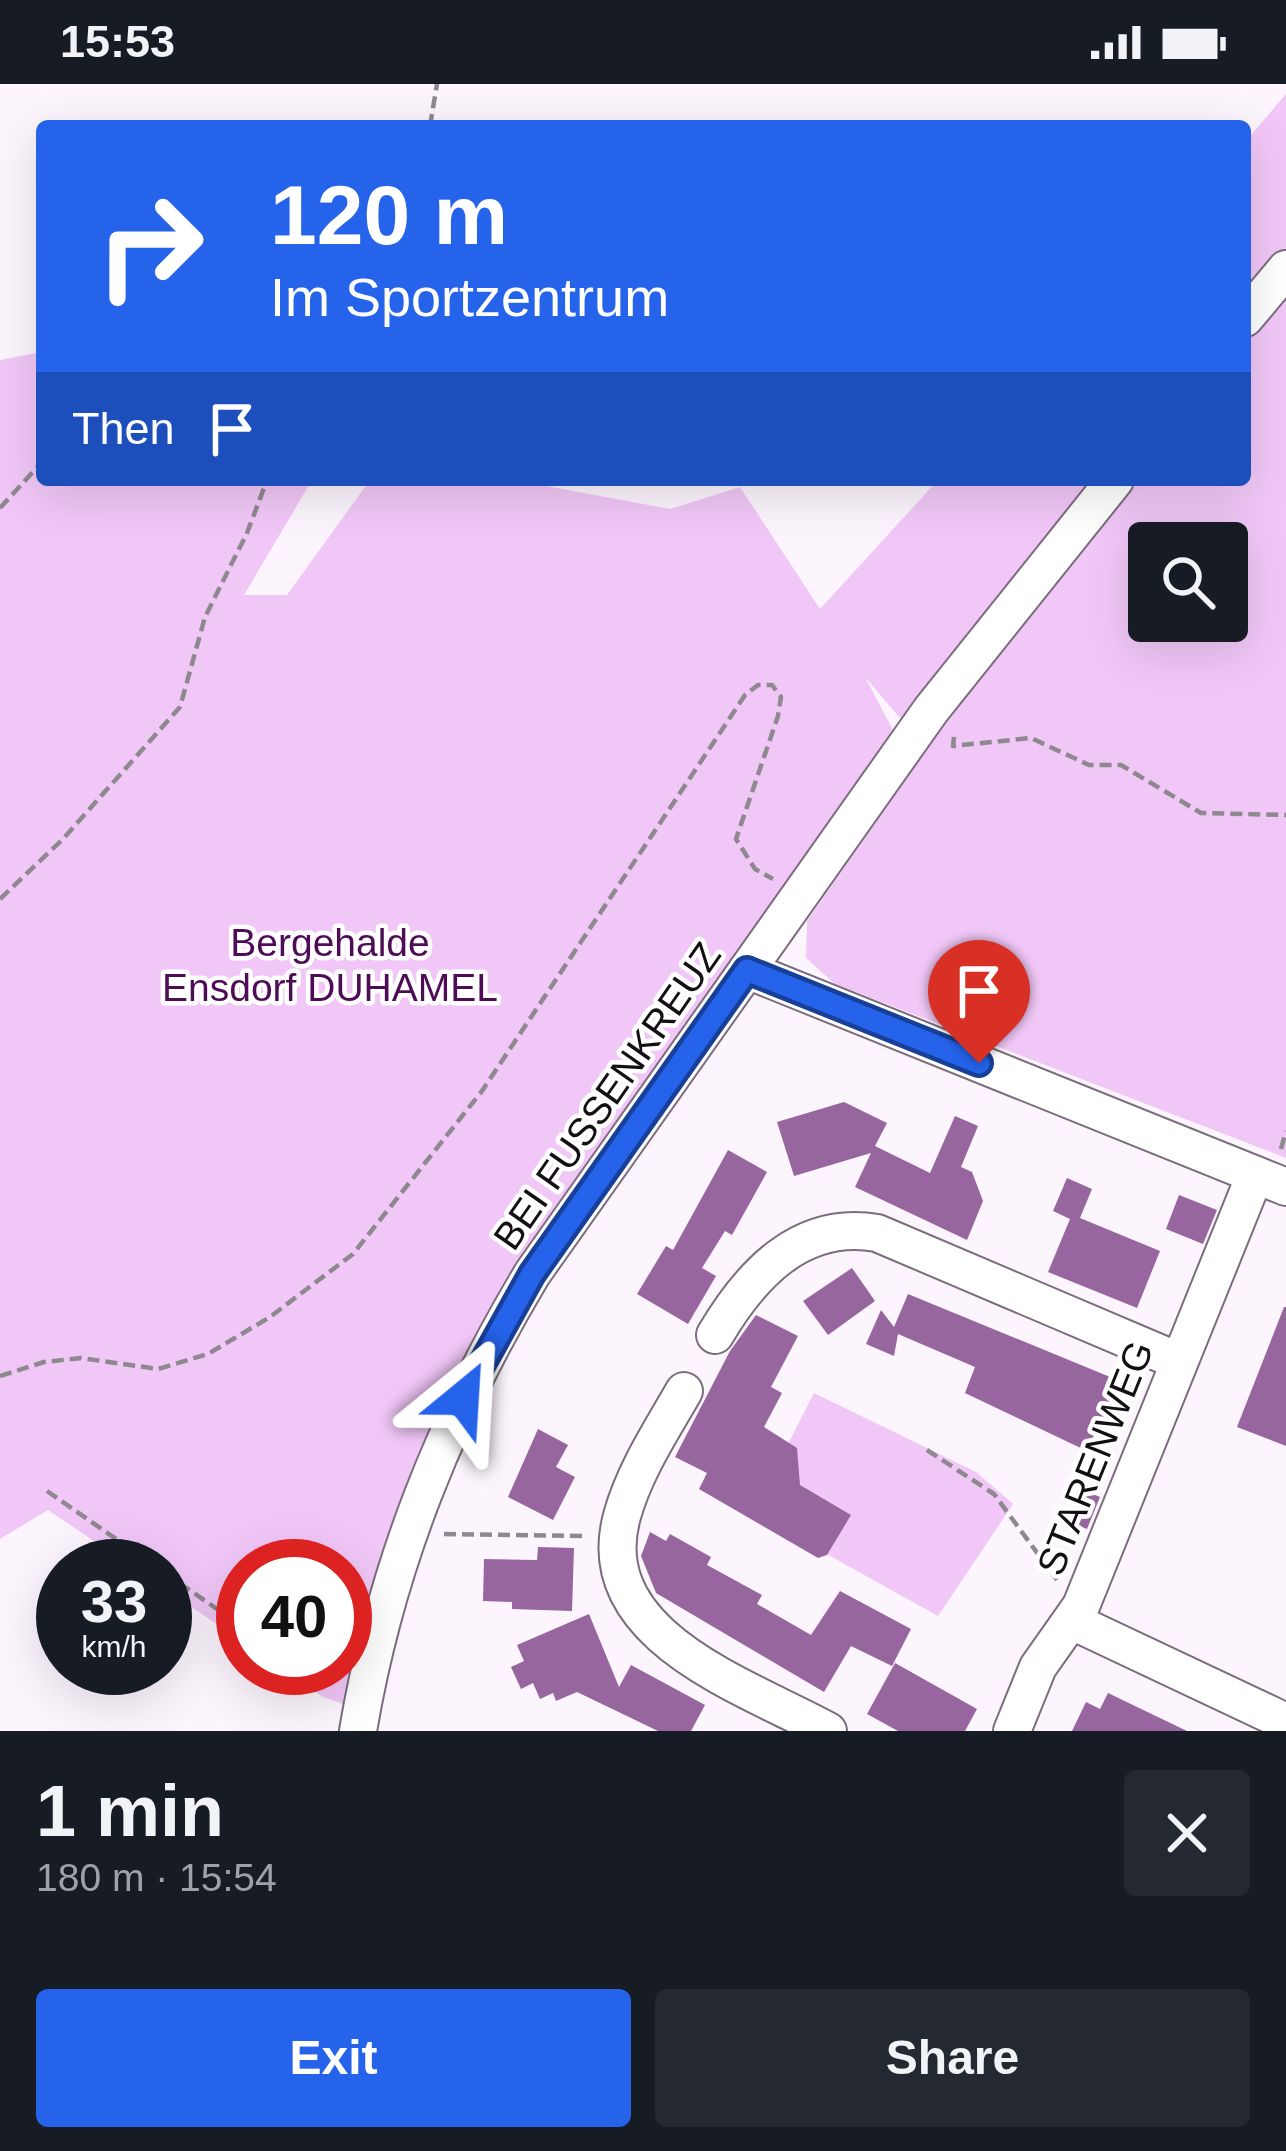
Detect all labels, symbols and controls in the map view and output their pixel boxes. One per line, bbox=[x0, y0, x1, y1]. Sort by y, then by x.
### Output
text: 15:53 bbox=[60, 16, 175, 67]
icon: right bbox=[72, 168, 228, 324]
text: 120 m bbox=[270, 168, 508, 262]
text: Im Sportzentrum bbox=[270, 267, 669, 327]
icon: arrive bbox=[199, 396, 265, 462]
text: Then bbox=[72, 403, 175, 454]
map controls bbox=[1128, 522, 1248, 642]
button: search bbox=[1128, 522, 1248, 642]
park label: Bergehalde Ensdorf DUHAMEL bbox=[162, 921, 498, 1009]
street label: BEI FUSSENKREUZ bbox=[485, 935, 729, 1257]
pin bbox=[928, 940, 1030, 1063]
icon: arrive bbox=[946, 958, 1012, 1024]
position arrow bbox=[400, 1335, 526, 1461]
street label: STARENWEG bbox=[1029, 1335, 1161, 1581]
speed limit sign: 40 bbox=[216, 1539, 372, 1695]
text: 33 bbox=[81, 1568, 147, 1635]
text: km/h bbox=[81, 1630, 147, 1663]
button: close bbox=[1124, 1770, 1250, 1896]
text: 1 min bbox=[36, 1771, 224, 1851]
text: 180 m · 15:54 bbox=[36, 1856, 277, 1899]
button: Exit bbox=[36, 1989, 631, 2127]
button: Share bbox=[655, 1989, 1250, 2127]

